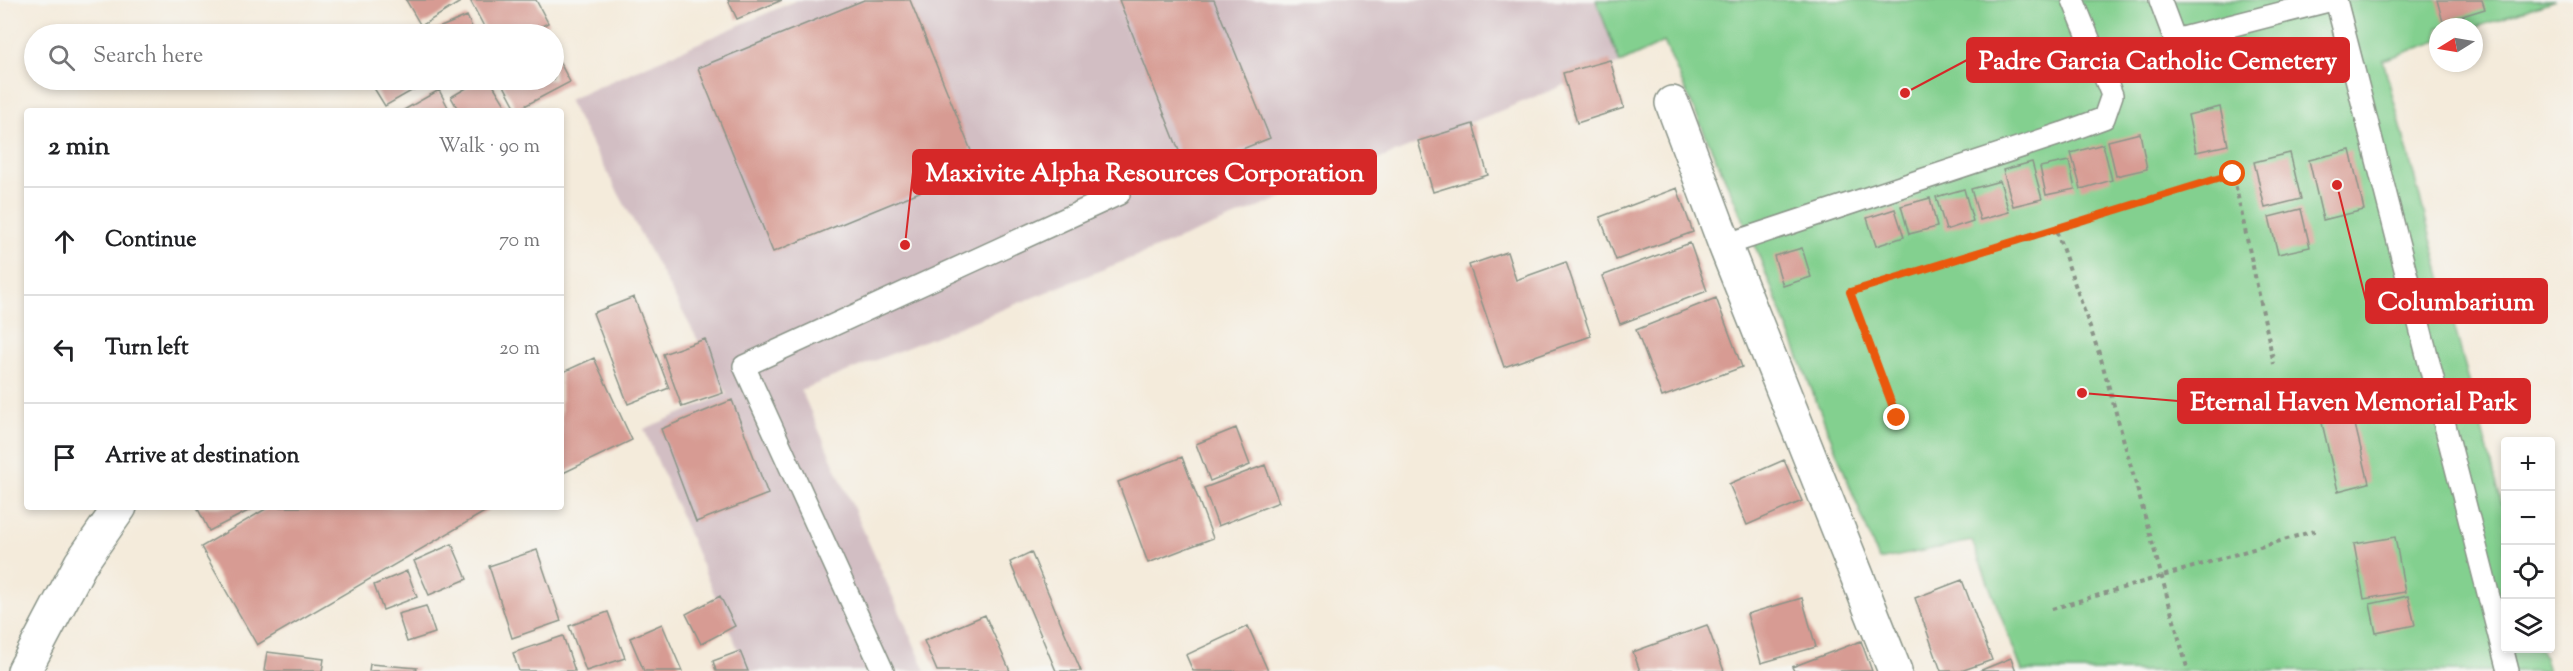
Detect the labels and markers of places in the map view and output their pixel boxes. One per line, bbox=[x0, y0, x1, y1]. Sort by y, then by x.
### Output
callout: Padre Garcia Catholic Cemetery bbox=[1967, 38, 2349, 82]
callout: Maxivite Alpha Resources Corporation bbox=[913, 150, 1376, 194]
callout: Columbarium bbox=[2366, 279, 2547, 323]
callout: Eternal Haven Memorial Park bbox=[2178, 379, 2530, 423]

